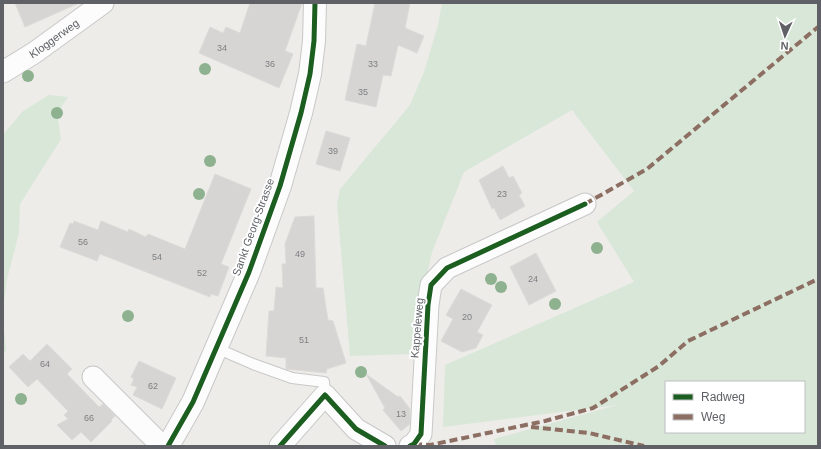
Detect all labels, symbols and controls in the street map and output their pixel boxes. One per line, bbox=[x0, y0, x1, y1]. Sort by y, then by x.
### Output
north arrow bbox=[765, 16, 805, 56]
street label: Kloggerweg bbox=[27, 17, 81, 60]
text: N bbox=[780, 40, 789, 52]
house number: 34 bbox=[217, 43, 227, 53]
house number: 36 bbox=[265, 59, 275, 69]
house number: 33 bbox=[368, 59, 378, 69]
house number: 35 bbox=[358, 87, 368, 97]
house number: 39 bbox=[328, 146, 338, 156]
street label: Sankt Georg-Strasse bbox=[230, 177, 276, 277]
house number: 23 bbox=[497, 189, 507, 199]
house number: 56 bbox=[78, 237, 88, 247]
house number: 49 bbox=[295, 249, 305, 259]
house number: 54 bbox=[152, 252, 162, 262]
house number: 52 bbox=[197, 268, 207, 278]
house number: 24 bbox=[528, 274, 538, 284]
street label: Kappeleweg bbox=[408, 297, 426, 359]
house number: 20 bbox=[462, 312, 472, 322]
house number: 51 bbox=[299, 335, 309, 345]
house number: 64 bbox=[40, 359, 50, 369]
house number: 62 bbox=[148, 381, 158, 391]
legend bbox=[665, 381, 805, 433]
text: Radweg bbox=[701, 390, 745, 404]
house number: 13 bbox=[396, 409, 406, 419]
text: Weg bbox=[701, 410, 725, 424]
house number: 66 bbox=[84, 413, 94, 423]

